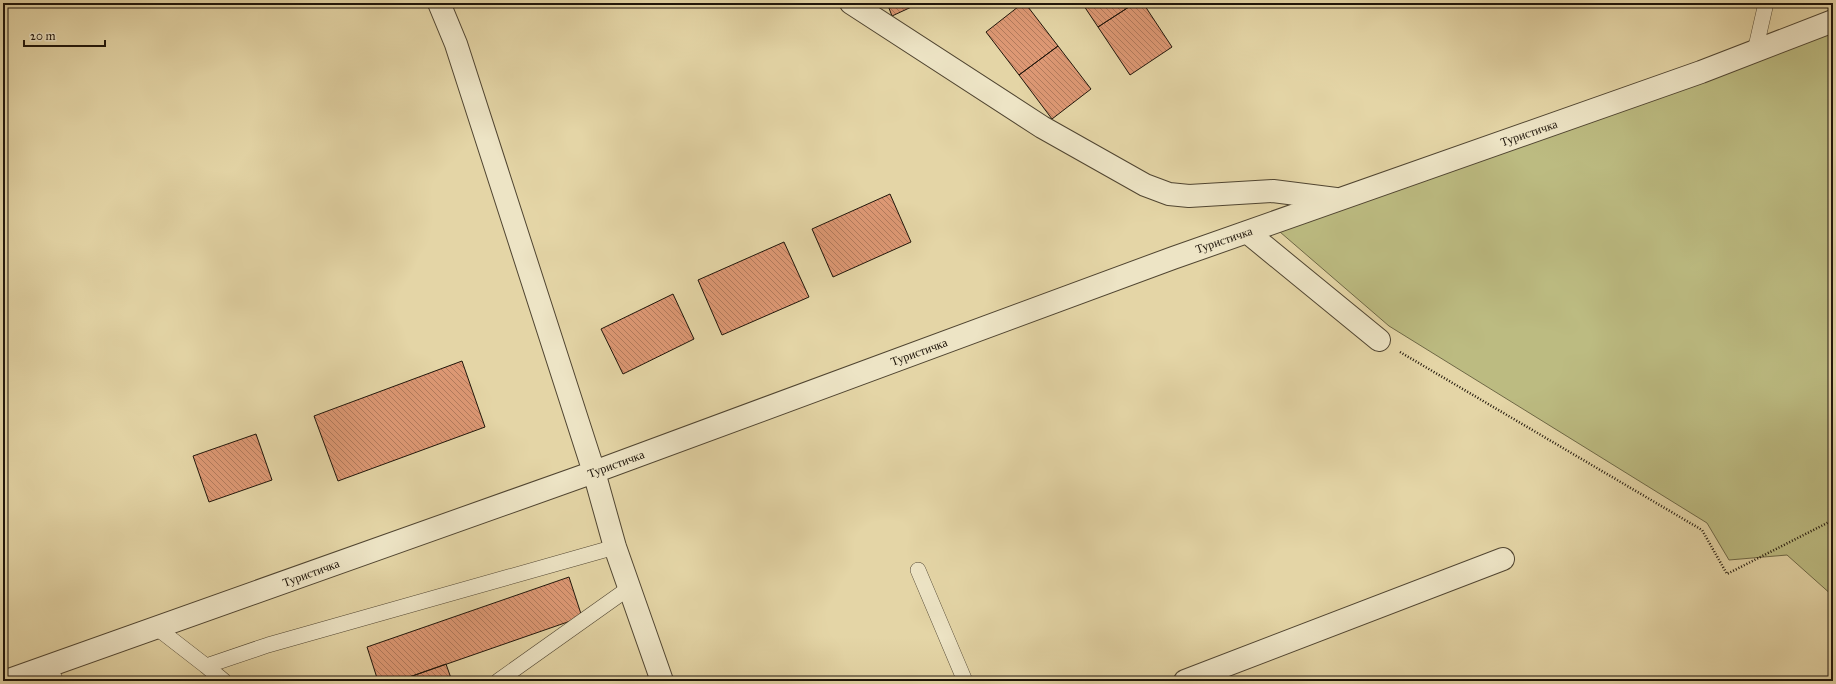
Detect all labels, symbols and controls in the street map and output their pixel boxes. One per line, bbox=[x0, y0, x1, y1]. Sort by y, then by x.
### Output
scale bar bbox=[24, 22, 105, 48]
text: 20 m bbox=[30, 29, 56, 43]
street label: Туристичка bbox=[1499, 117, 1560, 149]
street label: Туристичка bbox=[1194, 224, 1255, 256]
street label: Туристичка bbox=[889, 335, 950, 369]
street label: Туристичка bbox=[586, 447, 647, 481]
street label: Туристичка bbox=[281, 556, 342, 590]

